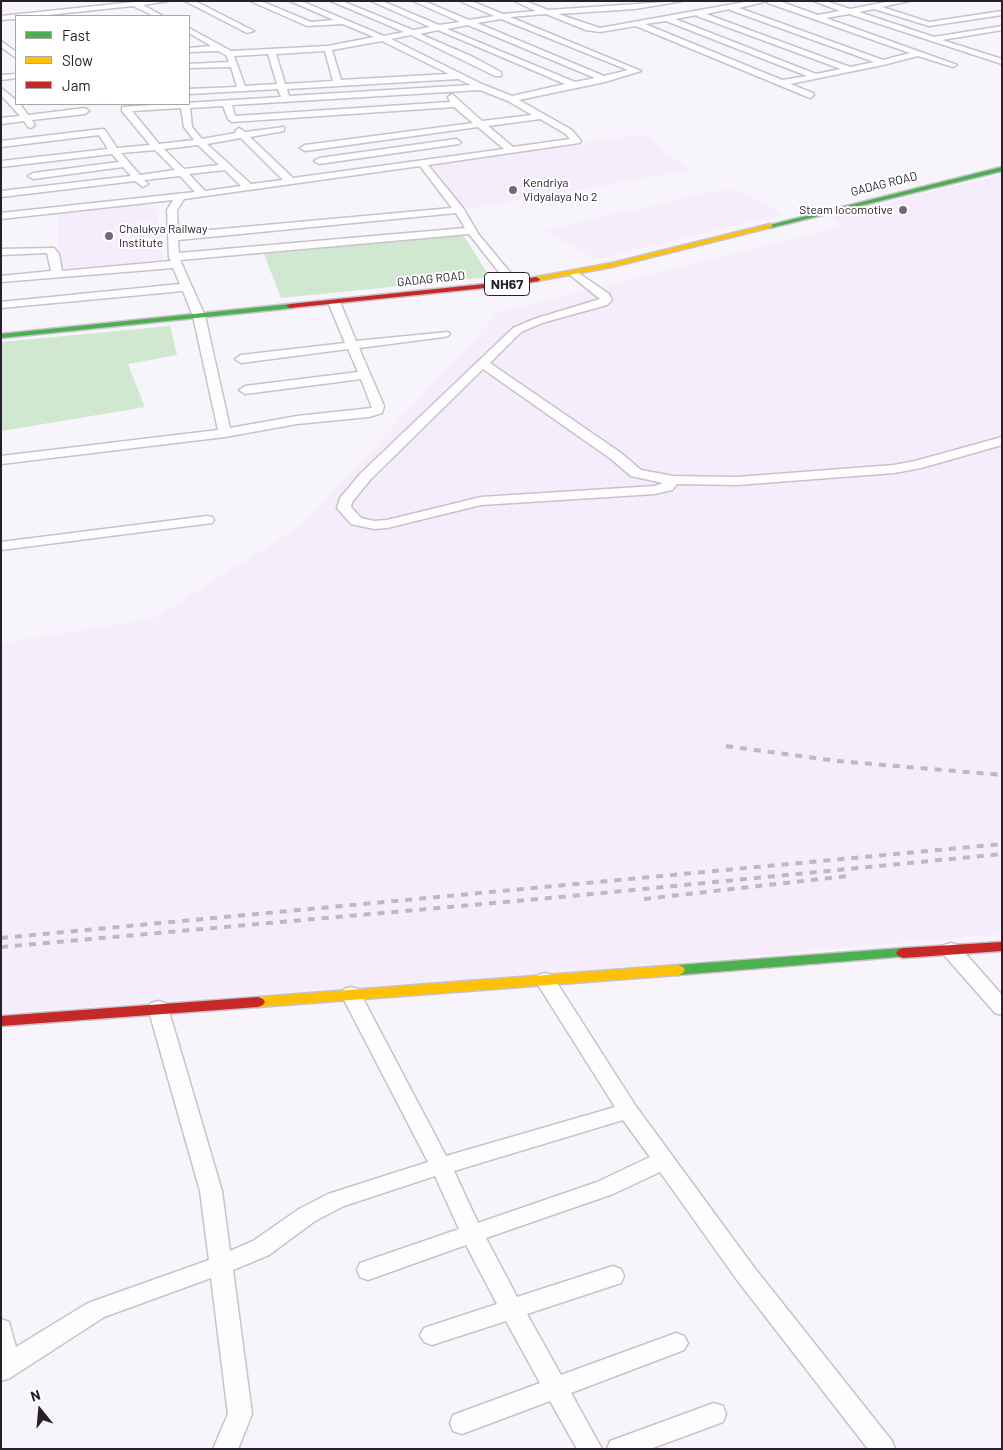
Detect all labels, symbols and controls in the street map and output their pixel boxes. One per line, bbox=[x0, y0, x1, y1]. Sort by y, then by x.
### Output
legend bbox=[15, 15, 190, 105]
text: Fast bbox=[62, 26, 90, 44]
text: Slow bbox=[62, 51, 93, 69]
text: Jam bbox=[62, 76, 91, 94]
street label: GADAG ROAD bbox=[849, 169, 919, 199]
place label: Kendriya Vidyalaya No 2 bbox=[523, 176, 597, 204]
marker: Kendriya Vidyalaya No 2 bbox=[507, 184, 519, 196]
place label: Steam locomotive bbox=[799, 203, 893, 217]
marker: Steam locomotive bbox=[897, 204, 909, 216]
place label: Chalukya Railway Institute bbox=[119, 222, 207, 250]
marker: Chalukya Railway Institute bbox=[103, 230, 115, 242]
street label: GADAG ROAD bbox=[396, 268, 466, 290]
road number: NH67 bbox=[484, 272, 530, 296]
north arrow bbox=[15, 1385, 65, 1435]
text: N bbox=[29, 1386, 42, 1405]

